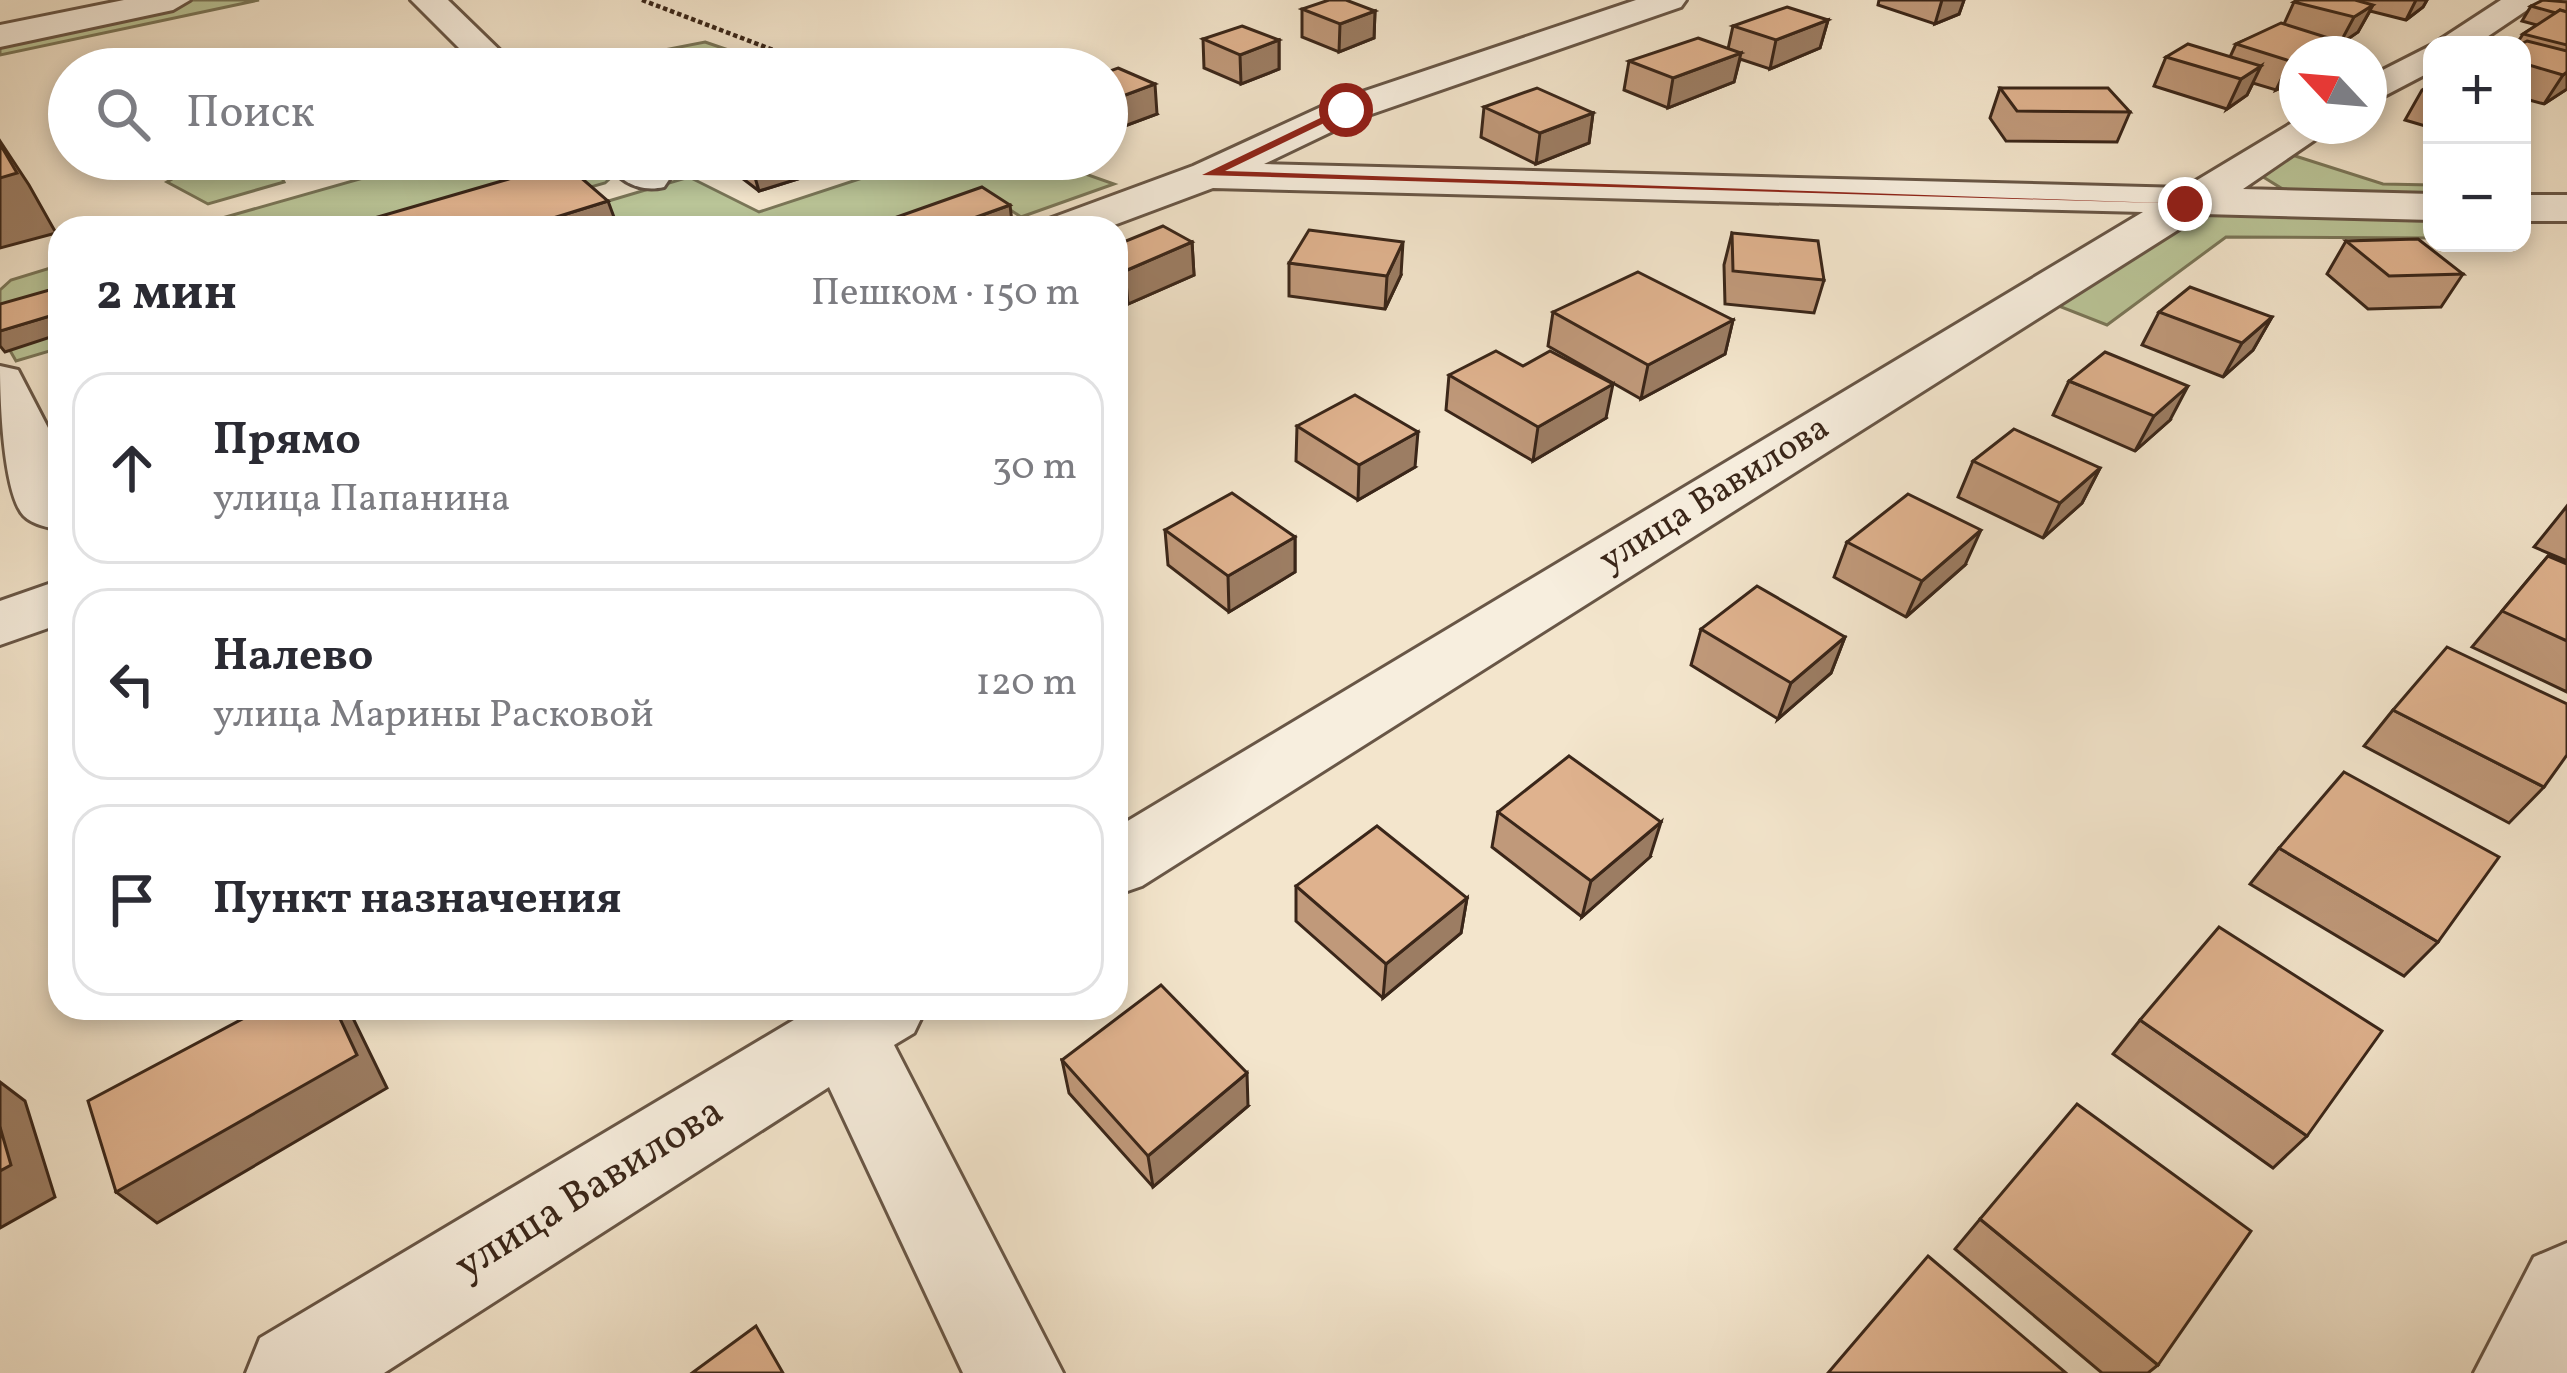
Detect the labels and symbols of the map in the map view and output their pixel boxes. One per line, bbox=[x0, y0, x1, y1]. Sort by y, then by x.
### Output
north arrow bbox=[2279, 36, 2387, 144]
route start bbox=[1319, 83, 1373, 137]
route end bbox=[2158, 177, 2212, 231]
street label: улица Вавилова bbox=[1590, 404, 1840, 586]
street label: улица Вавилова bbox=[444, 1084, 736, 1296]

